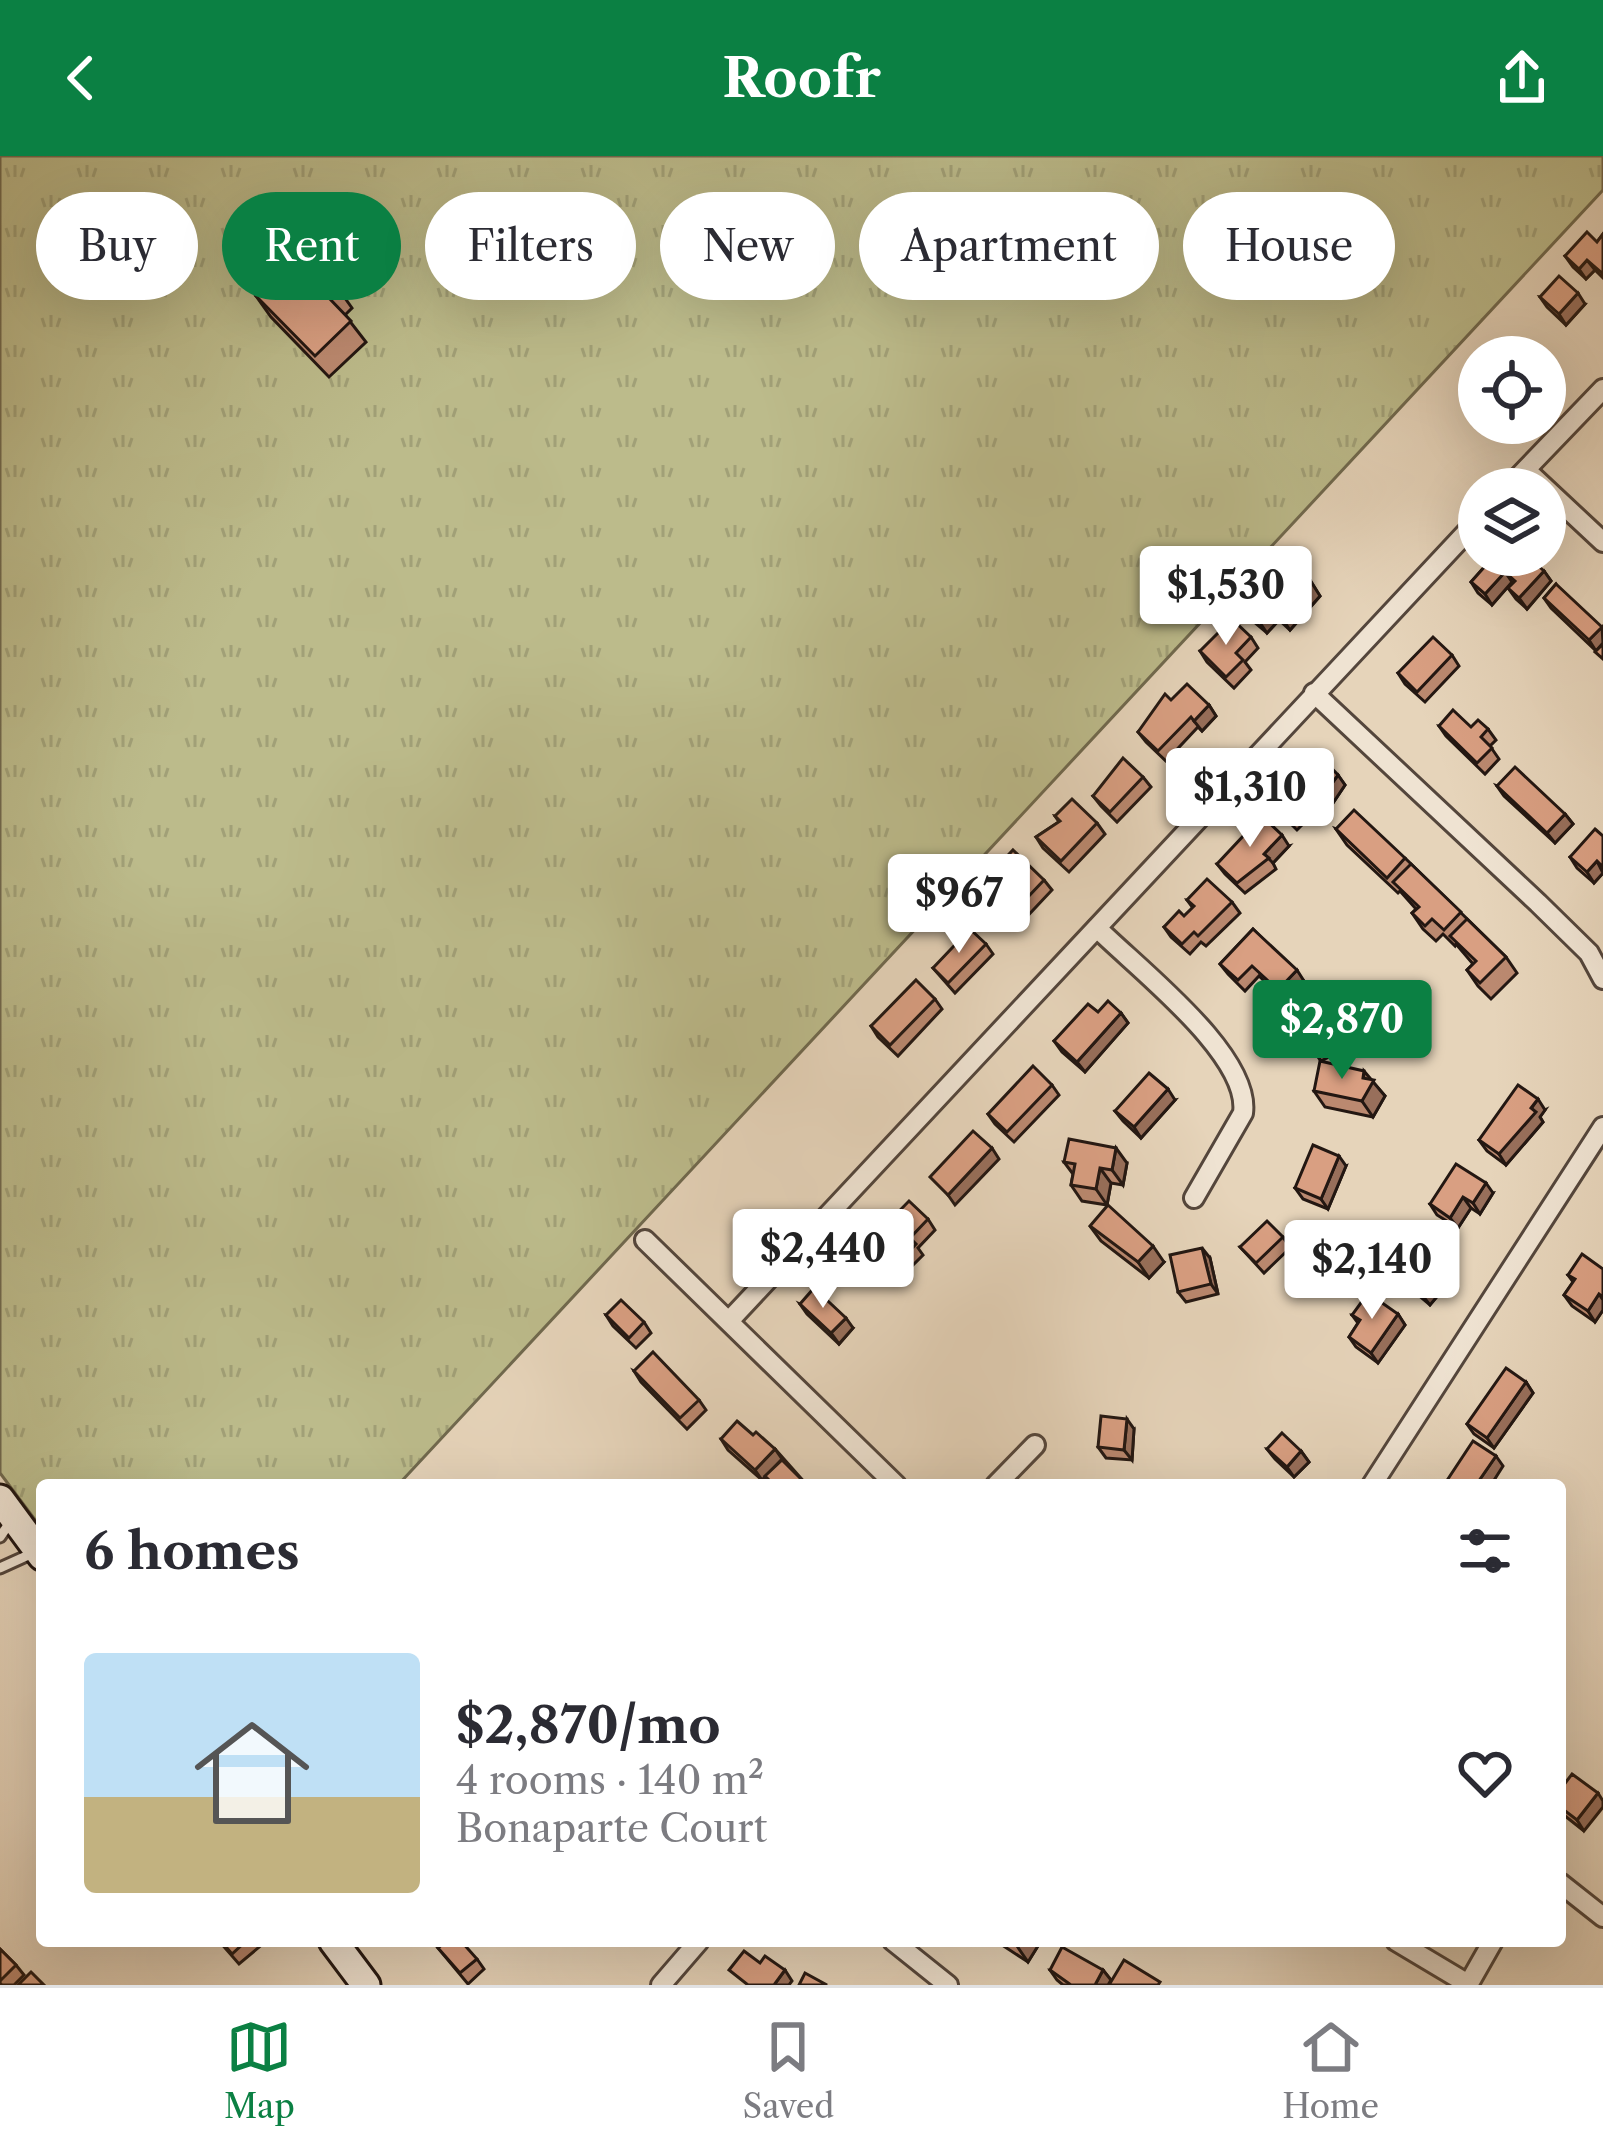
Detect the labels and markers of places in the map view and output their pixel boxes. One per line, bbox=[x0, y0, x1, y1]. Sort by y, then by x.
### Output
pin: $1,530 bbox=[1128, 546, 1324, 648]
pin: $1,310 bbox=[1152, 748, 1348, 850]
pin: $967 bbox=[888, 854, 1030, 956]
pin: $2,870 bbox=[1244, 980, 1440, 1082]
pin: $2,440 bbox=[725, 1209, 921, 1311]
pin: $2,140 bbox=[1274, 1220, 1470, 1322]

